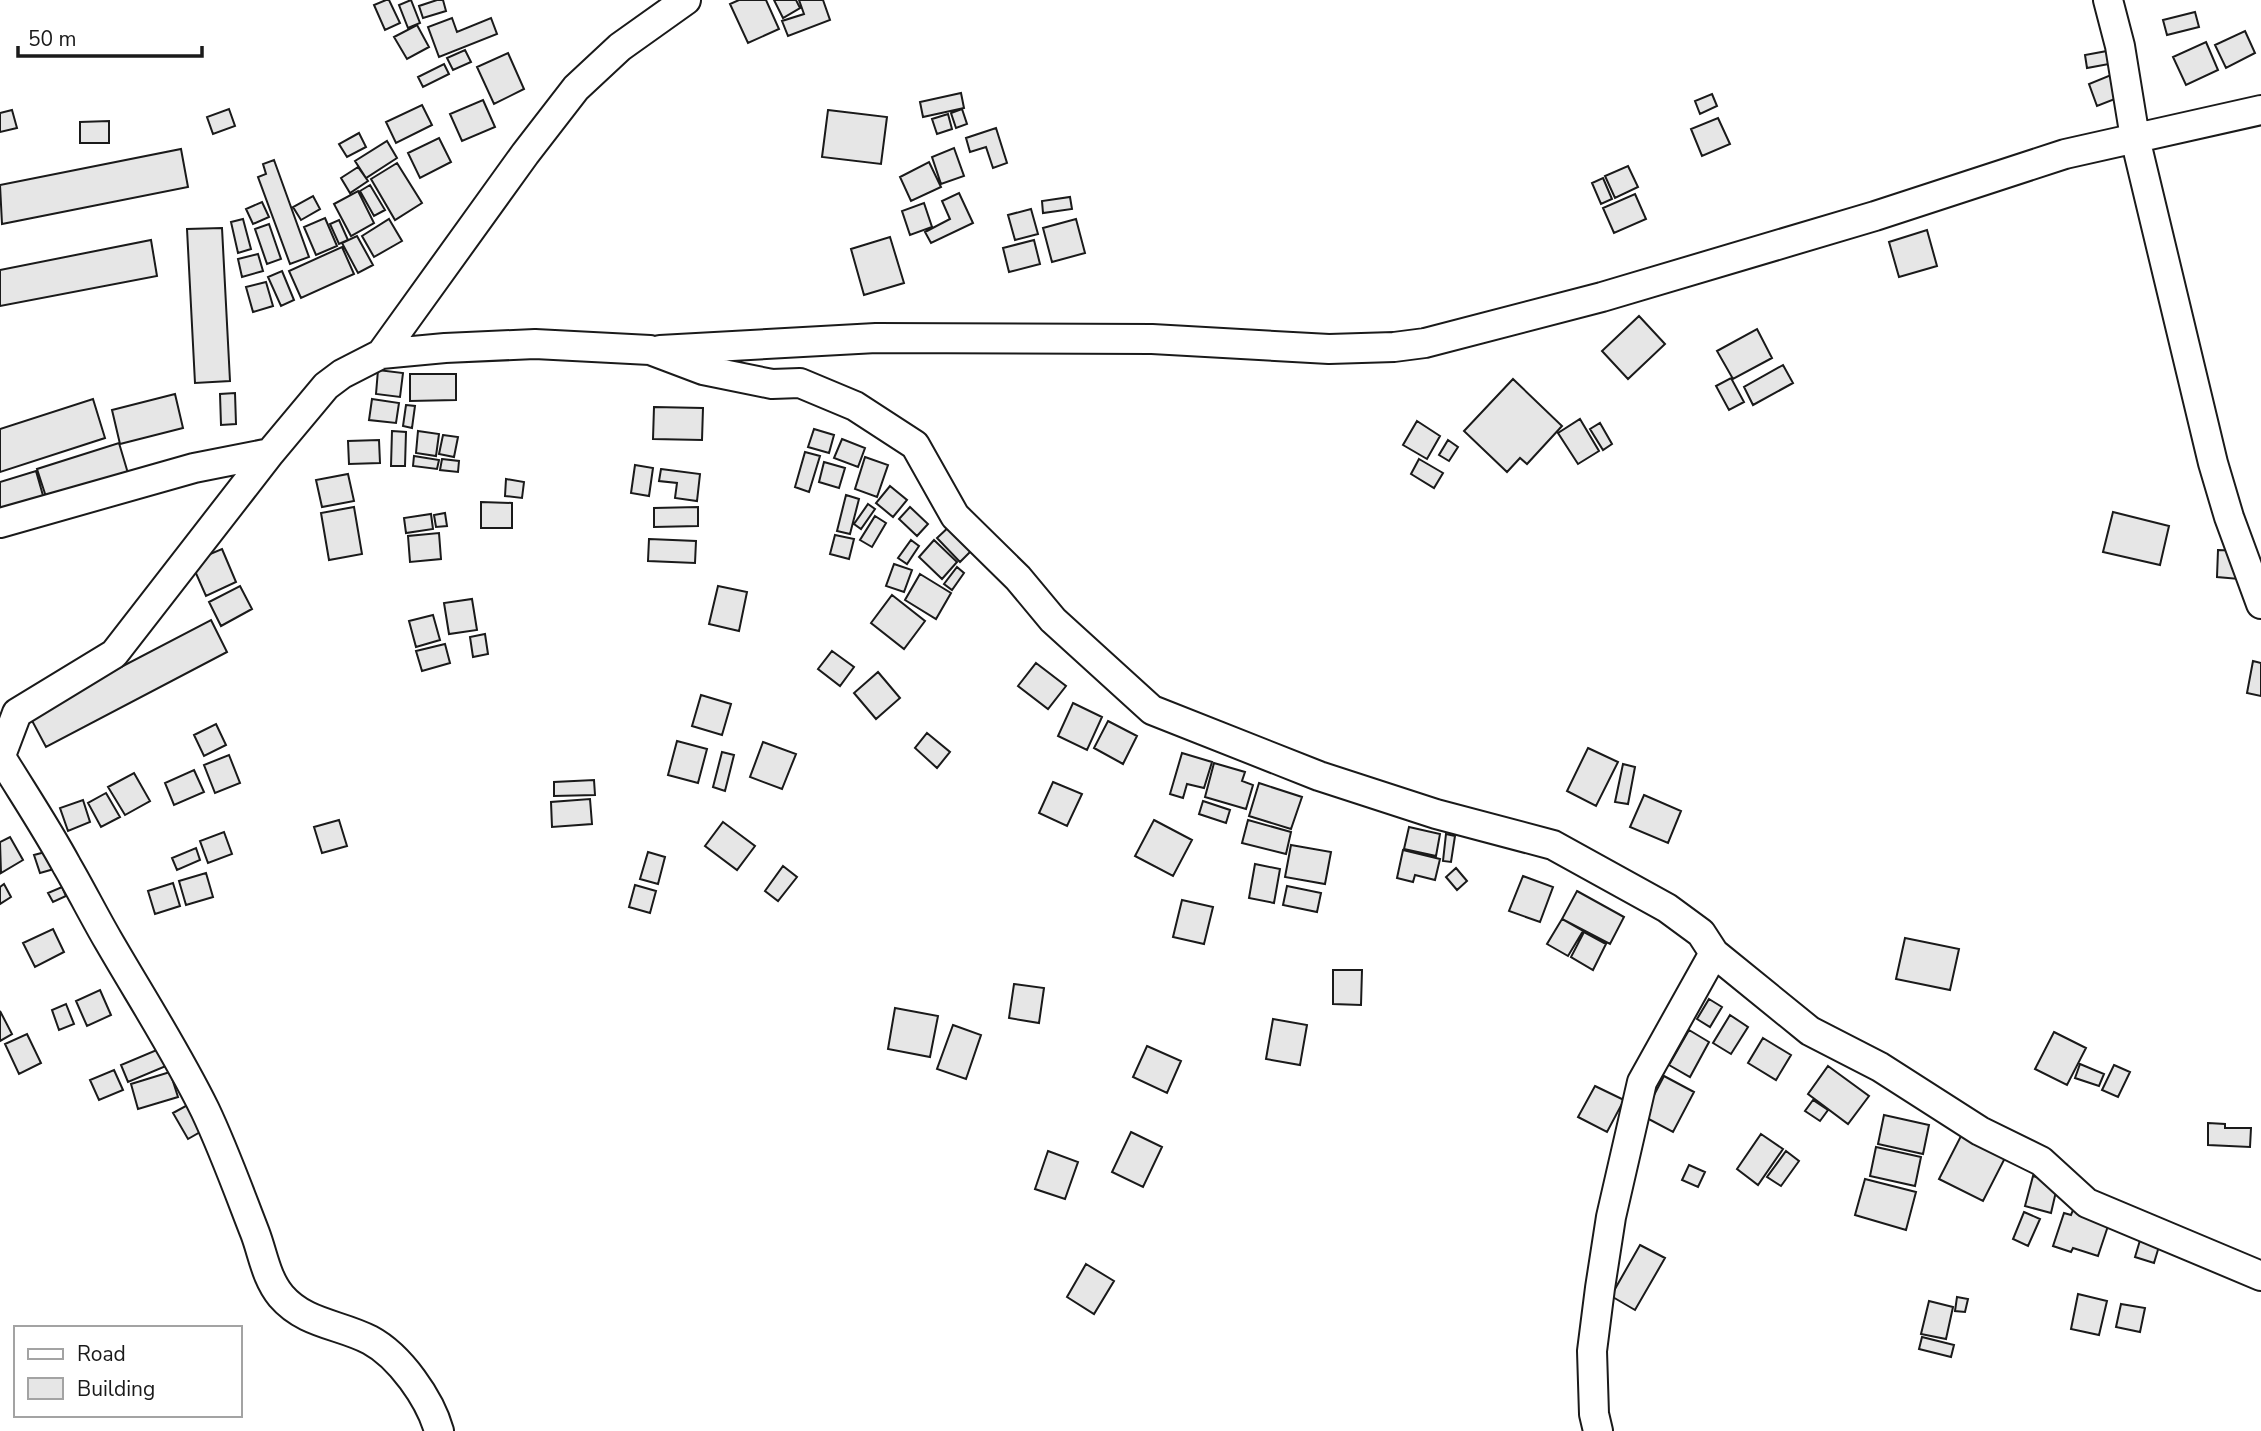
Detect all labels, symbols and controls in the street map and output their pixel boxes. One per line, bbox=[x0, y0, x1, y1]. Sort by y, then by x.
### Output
scale bar bbox=[18, 14, 201, 58]
text: 50 m bbox=[28, 25, 77, 53]
legend bbox=[14, 1326, 242, 1417]
text: Road bbox=[77, 1340, 126, 1368]
text: Building bbox=[77, 1375, 155, 1403]

